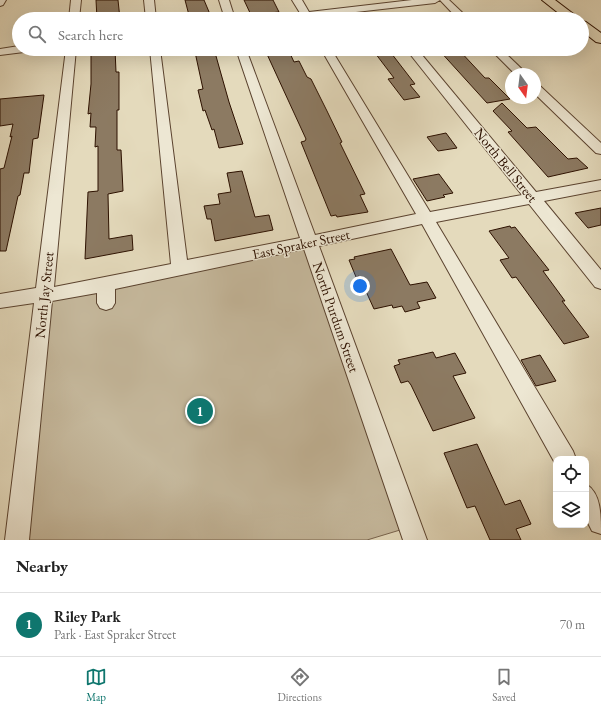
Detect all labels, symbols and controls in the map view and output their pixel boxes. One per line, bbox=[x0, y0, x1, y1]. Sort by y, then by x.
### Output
search box bbox=[12, 12, 589, 56]
icon: search bbox=[26, 23, 48, 45]
text: Search here bbox=[58, 25, 123, 44]
north arrow bbox=[505, 68, 541, 104]
street label: North Bell Street bbox=[470, 124, 542, 207]
street label: East Spraker Street bbox=[251, 225, 352, 263]
street label: North Jay Street bbox=[31, 250, 58, 339]
street label: North Purdum Street bbox=[309, 259, 364, 375]
your location bbox=[350, 276, 370, 296]
pin: 1 bbox=[187, 396, 213, 426]
map controls bbox=[553, 456, 589, 528]
button: locate bbox=[553, 456, 589, 492]
button: layers bbox=[553, 492, 589, 528]
text: Nearby bbox=[16, 555, 68, 577]
text: Riley Park bbox=[54, 607, 121, 626]
text: 1 bbox=[26, 616, 32, 633]
text: 70 m bbox=[560, 616, 585, 633]
text: Park · East Spraker Street bbox=[54, 626, 176, 643]
tab: Map bbox=[85, 666, 107, 704]
tab: Directions bbox=[278, 666, 322, 704]
tab: Saved bbox=[492, 666, 516, 704]

